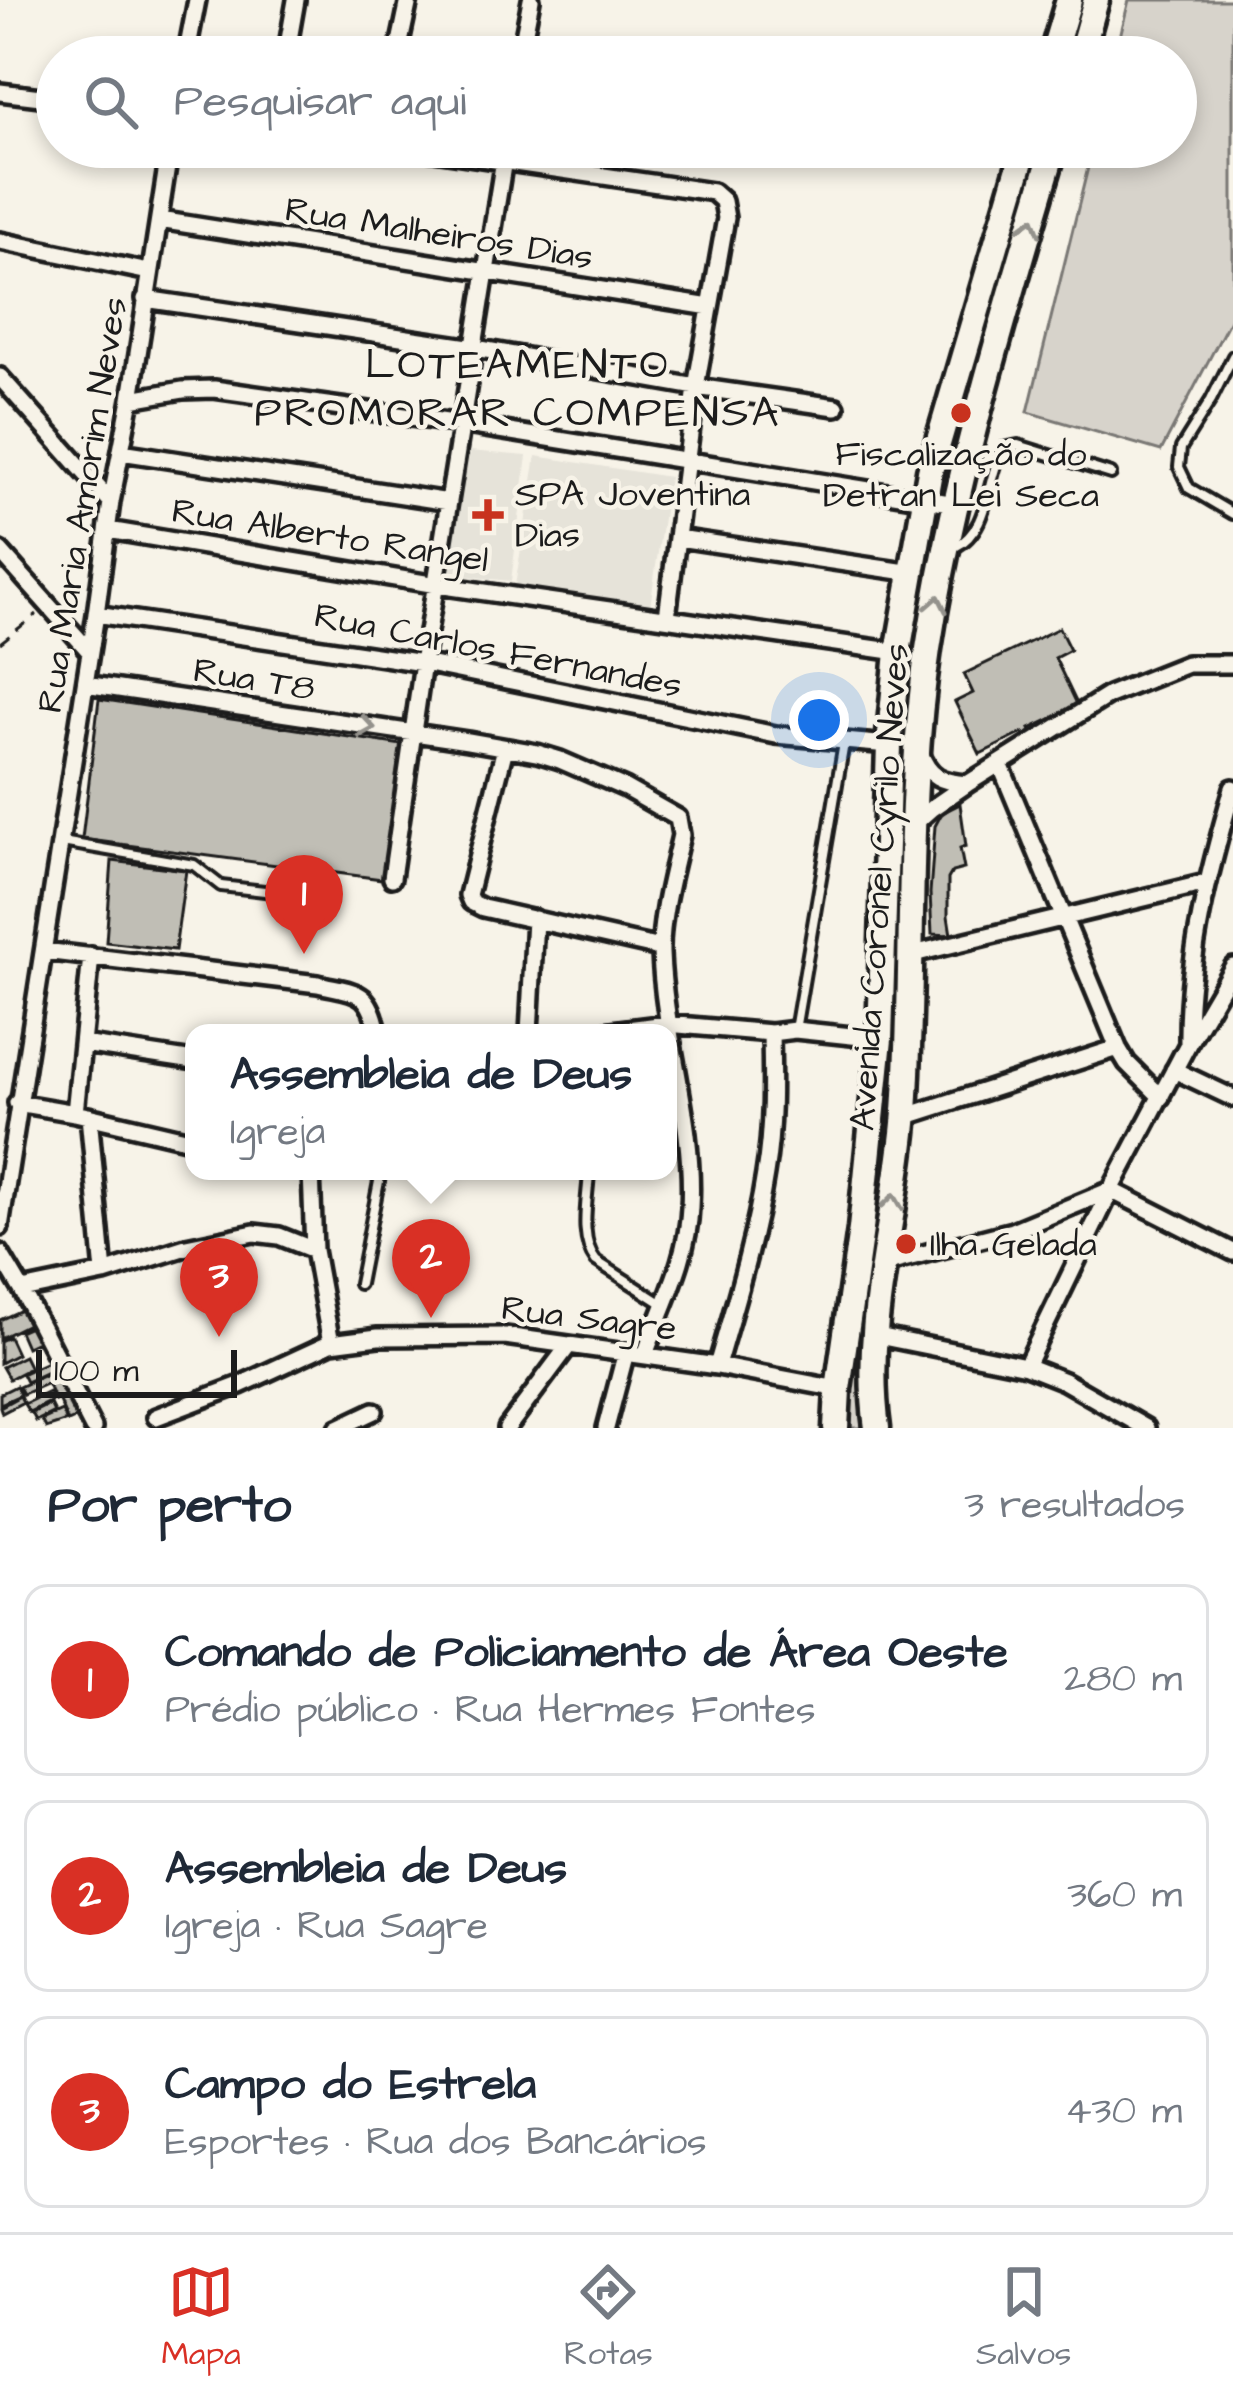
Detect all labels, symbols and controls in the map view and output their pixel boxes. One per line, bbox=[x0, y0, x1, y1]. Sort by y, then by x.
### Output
search box bbox=[36, 36, 1197, 168]
icon: search bbox=[78, 69, 144, 135]
text: Pesquisar aqui bbox=[174, 71, 466, 133]
street label: Rua Malheiros Dias bbox=[281, 184, 597, 284]
one-way arrow bbox=[1017, 216, 1042, 237]
street label: Rua Maria Amorim Neves bbox=[25, 294, 141, 716]
district label: LOTEAMENTO PROMORAR COMPENSA bbox=[255, 337, 781, 443]
marker: Fiscalização do Detran Lei Seca bbox=[948, 400, 974, 426]
place label: Fiscalização do Detran Lei Seca bbox=[823, 429, 1099, 521]
place label: SPA Joventina Dias bbox=[515, 469, 750, 561]
street label: Rua Alberto Rangel bbox=[168, 486, 492, 587]
marker: SPA Joventina Dias bbox=[472, 499, 504, 531]
street label: Rua Carlos Fernandes bbox=[310, 590, 686, 712]
one-way arrow bbox=[923, 595, 949, 615]
street label: Avenida Coronel Cyrilo Neves bbox=[838, 642, 922, 1132]
street label: Rua T8 bbox=[190, 645, 318, 715]
your location bbox=[789, 690, 849, 750]
one-way arrow bbox=[357, 713, 377, 739]
pin: 1 bbox=[265, 855, 343, 954]
popup bbox=[185, 1024, 677, 1180]
text: Assembleia de Deus bbox=[230, 1044, 632, 1106]
text: Igreja bbox=[230, 1106, 325, 1160]
one-way arrow bbox=[879, 1192, 905, 1212]
pin: 2 bbox=[392, 1219, 470, 1318]
place label: Ilha Gelada bbox=[930, 1219, 1097, 1270]
marker: Ilha Gelada bbox=[893, 1231, 919, 1257]
pin: 3 bbox=[180, 1238, 258, 1337]
street label: Rua Sagre bbox=[498, 1283, 679, 1356]
scale bar bbox=[36, 1344, 237, 1397]
text: 100 m bbox=[54, 1348, 139, 1394]
text: Por perto bbox=[48, 1471, 291, 1542]
text: 3 resultados bbox=[964, 1479, 1185, 1533]
text: Comando de Policiamento de Área Oeste bbox=[165, 1622, 1008, 1684]
text: 1 bbox=[88, 1653, 93, 1707]
text: 280 m bbox=[1064, 1653, 1182, 1707]
text: Prédio público · Rua Hermes Fontes bbox=[165, 1684, 816, 1738]
text: Assembleia de Deus bbox=[165, 1838, 567, 1900]
text: 2 bbox=[79, 1869, 101, 1923]
text: 360 m bbox=[1067, 1869, 1182, 1923]
text: Igreja · Rua Sagre bbox=[165, 1900, 488, 1954]
text: Campo do Estrela bbox=[165, 2054, 536, 2116]
text: 3 bbox=[80, 2085, 100, 2139]
text: 430 m bbox=[1065, 2085, 1182, 2139]
text: Esportes · Rua dos Bancários bbox=[165, 2116, 707, 2170]
tab: Mapa bbox=[162, 2259, 241, 2377]
tab: Rotas bbox=[564, 2259, 653, 2377]
tab: Salvos bbox=[976, 2259, 1071, 2377]

